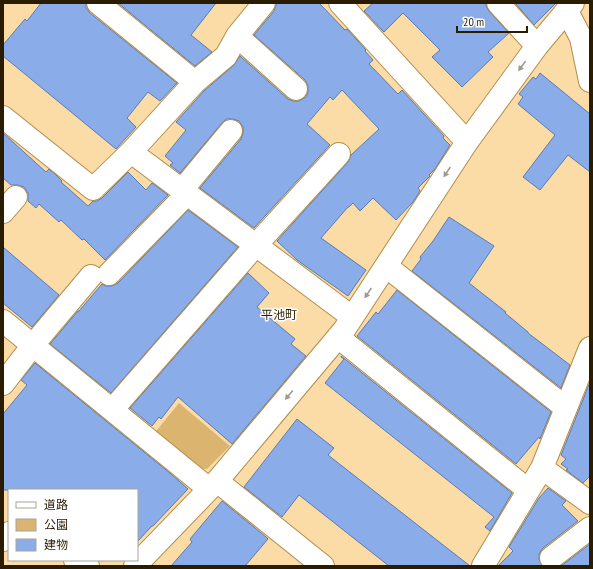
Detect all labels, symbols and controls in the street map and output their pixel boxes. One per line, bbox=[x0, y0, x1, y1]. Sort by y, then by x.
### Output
scale bar bbox=[457, 8, 527, 34]
text: 20 m bbox=[463, 14, 484, 29]
one-way arrow bbox=[518, 61, 526, 71]
one-way arrow bbox=[444, 166, 451, 178]
one-way arrow bbox=[365, 287, 372, 298]
district label: 平池町 bbox=[261, 307, 297, 322]
one-way arrow bbox=[285, 390, 294, 401]
legend bbox=[8, 489, 138, 561]
text: 道路 bbox=[44, 497, 68, 512]
text: 公園 bbox=[44, 517, 68, 532]
text: 建物 bbox=[44, 537, 68, 552]

